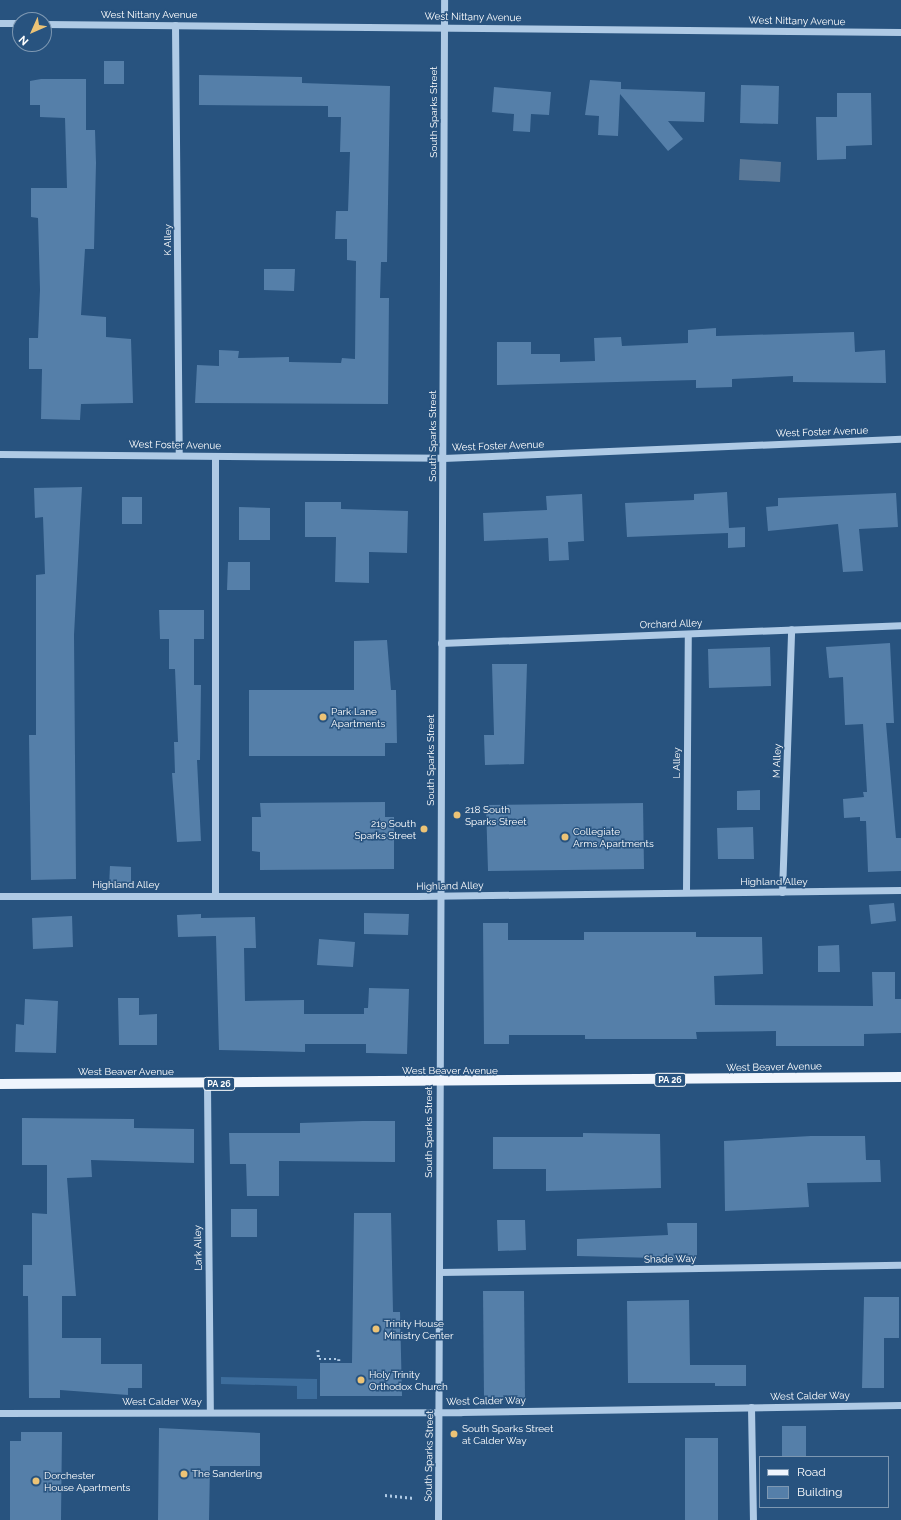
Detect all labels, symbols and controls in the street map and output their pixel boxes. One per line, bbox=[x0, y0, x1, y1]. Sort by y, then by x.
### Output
street label: West Nittany Avenue bbox=[100, 9, 198, 21]
street label: West Nittany Avenue bbox=[424, 10, 522, 24]
north arrow bbox=[12, 12, 52, 52]
street label: West Nittany Avenue bbox=[748, 14, 846, 28]
text: N bbox=[16, 33, 31, 48]
street label: South Sparks Street bbox=[428, 66, 440, 158]
street label: K Alley bbox=[162, 224, 174, 256]
street label: South Sparks Street bbox=[427, 390, 439, 482]
street label: West Foster Avenue bbox=[775, 424, 869, 440]
street label: West Foster Avenue bbox=[128, 438, 222, 452]
street label: West Foster Avenue bbox=[451, 438, 545, 454]
street label: Orchard Alley bbox=[639, 617, 703, 631]
place label: Park Lane Apartments bbox=[331, 705, 385, 728]
marker: Park Lane Apartments bbox=[318, 712, 328, 722]
street label: South Sparks Street bbox=[425, 714, 437, 806]
street label: M Alley bbox=[770, 743, 784, 779]
street label: L Alley bbox=[671, 747, 683, 779]
place label: 218 South Sparks Street bbox=[465, 803, 527, 826]
marker: 218 South Sparks Street bbox=[452, 810, 462, 820]
place label: 219 South Sparks Street bbox=[354, 817, 416, 840]
marker: 219 South Sparks Street bbox=[419, 824, 429, 834]
place label: Collegiate Arms Apartments bbox=[573, 825, 654, 848]
marker: Collegiate Arms Apartments bbox=[560, 832, 570, 842]
street label: Highland Alley bbox=[740, 876, 808, 888]
street label: Highland Alley bbox=[92, 879, 160, 891]
street label: Highland Alley bbox=[416, 879, 484, 893]
street label: West Beaver Avenue bbox=[726, 1060, 822, 1074]
street label: West Beaver Avenue bbox=[402, 1065, 498, 1077]
street label: West Beaver Avenue bbox=[78, 1066, 174, 1078]
road number: PA 26 bbox=[654, 1073, 686, 1087]
road number: PA 26 bbox=[203, 1077, 235, 1091]
street label: South Sparks Street bbox=[423, 1086, 435, 1178]
street label: Lark Alley bbox=[192, 1225, 204, 1271]
street label: Shade Way bbox=[644, 1253, 696, 1265]
place label: Trinity House Ministry Center bbox=[384, 1317, 454, 1340]
marker: Trinity House Ministry Center bbox=[371, 1324, 381, 1334]
place label: Holy Trinity Orthodox Church bbox=[369, 1368, 448, 1392]
marker: Holy Trinity Orthodox Church bbox=[356, 1375, 366, 1385]
street label: West Calder Way bbox=[770, 1389, 850, 1403]
street label: West Calder Way bbox=[446, 1394, 526, 1408]
street label: West Calder Way bbox=[122, 1396, 202, 1408]
street label: South Sparks Street bbox=[422, 1410, 436, 1502]
place label: South Sparks Street at Calder Way bbox=[462, 1422, 553, 1446]
marker: South Sparks Street at Calder Way bbox=[449, 1429, 459, 1439]
legend bbox=[759, 1456, 889, 1508]
text: Road bbox=[797, 1465, 826, 1479]
place label: The Sanderling bbox=[192, 1468, 262, 1480]
place label: Dorchester House Apartments bbox=[44, 1469, 131, 1492]
marker: The Sanderling bbox=[179, 1469, 189, 1479]
marker: Dorchester House Apartments bbox=[31, 1476, 41, 1486]
text: Building bbox=[797, 1485, 843, 1499]

